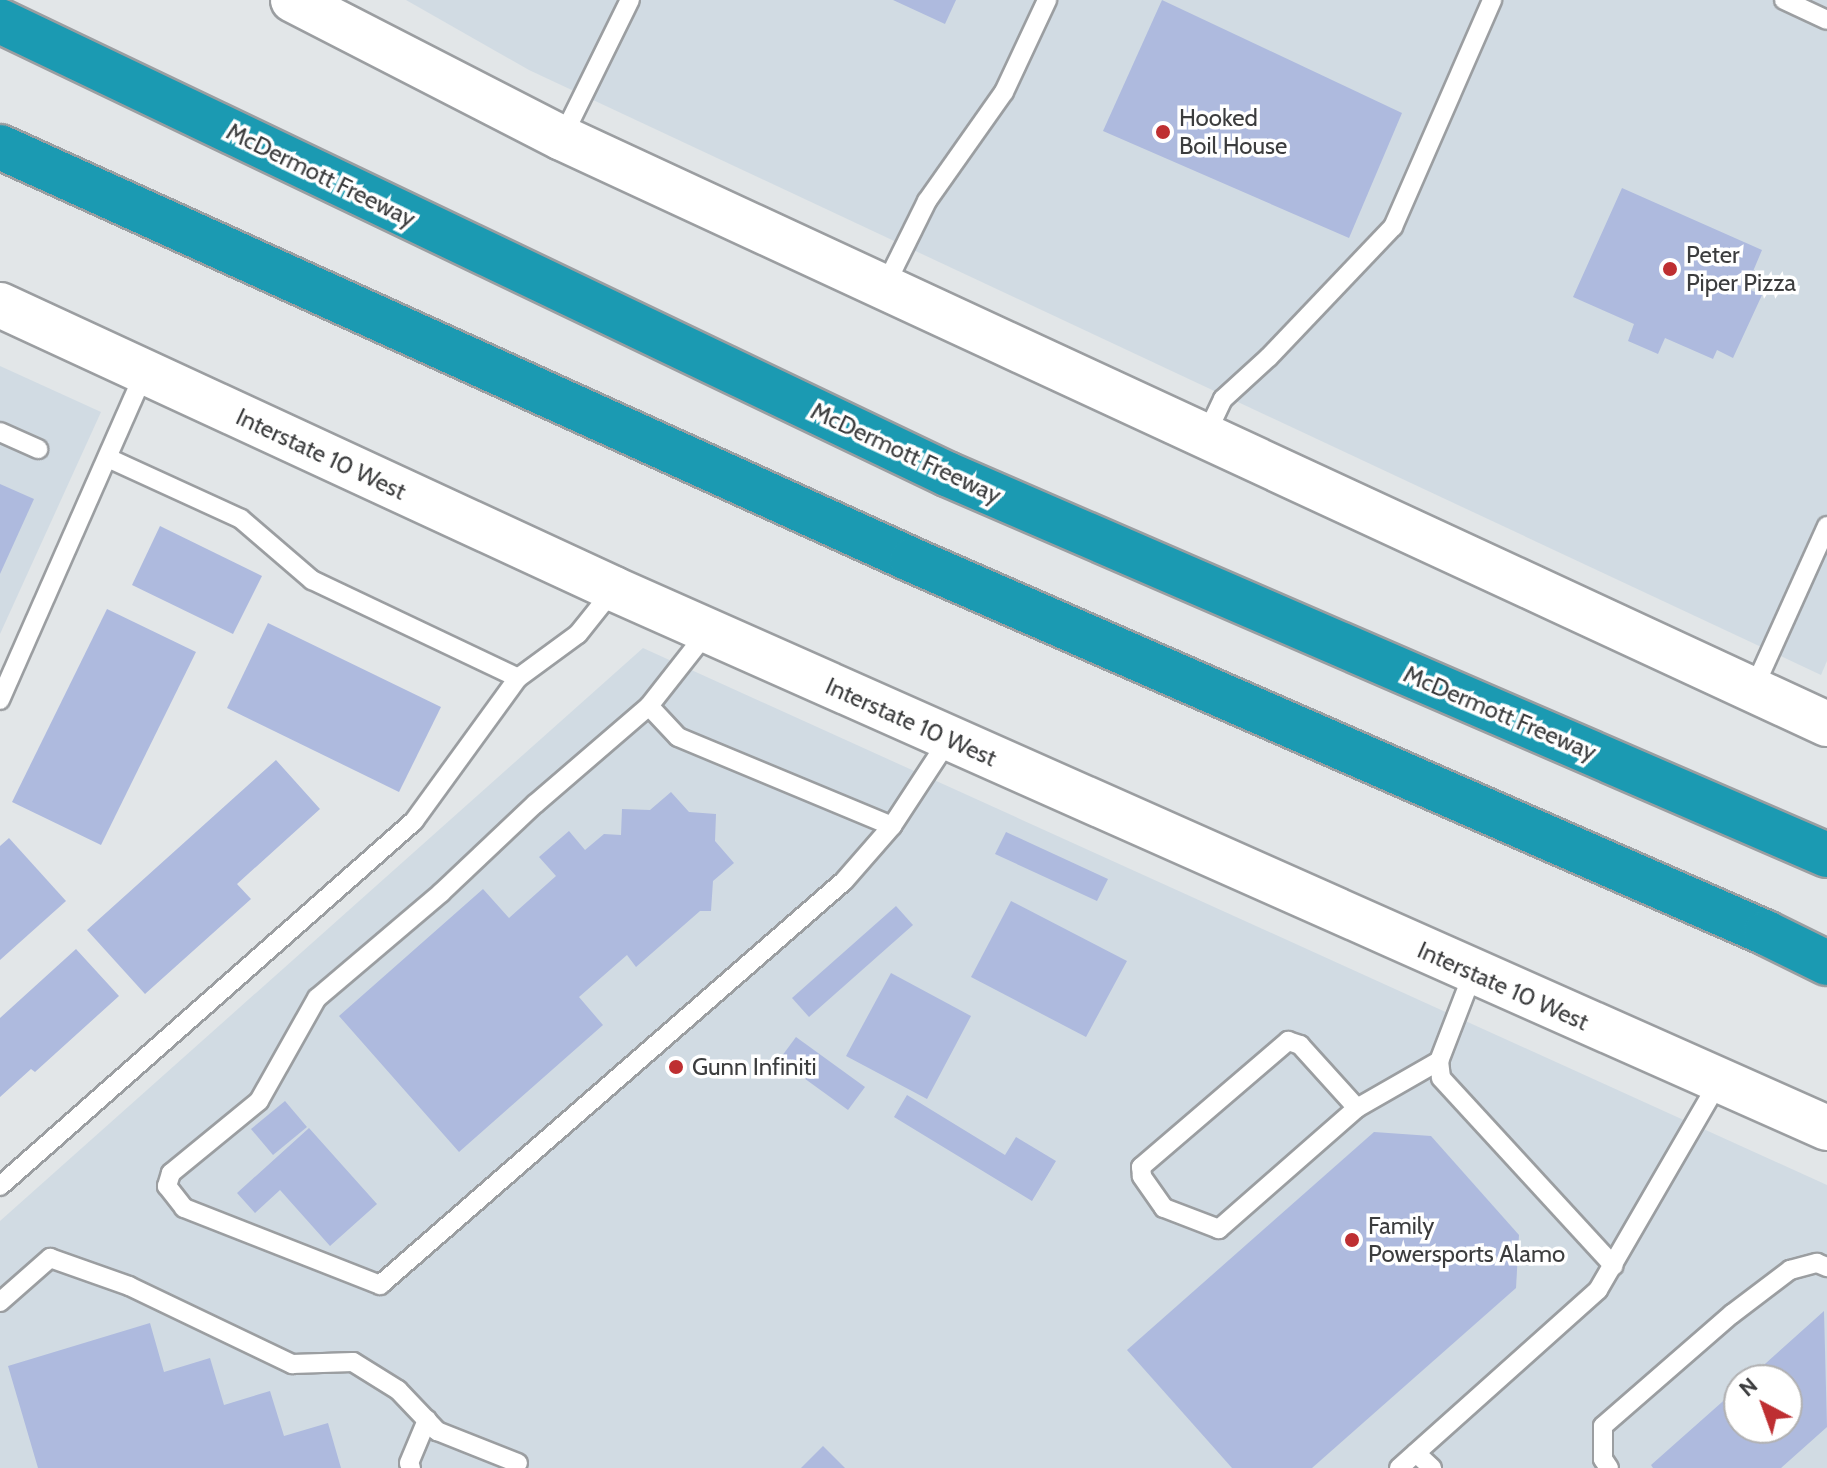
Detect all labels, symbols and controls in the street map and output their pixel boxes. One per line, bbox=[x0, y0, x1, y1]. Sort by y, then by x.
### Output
place label: Hooked Boil House bbox=[1179, 104, 1287, 160]
street label: McDermott Freeway bbox=[222, 117, 420, 233]
marker: Hooked Boil House bbox=[1154, 123, 1172, 141]
place label: Peter Piper Pizza bbox=[1686, 241, 1796, 297]
marker: Peter Piper Pizza bbox=[1661, 260, 1679, 278]
street label: McDermott Freeway bbox=[806, 396, 1006, 510]
street label: Interstate 10 West bbox=[232, 402, 410, 506]
street label: McDermott Freeway bbox=[1399, 659, 1601, 767]
street label: Interstate 10 West bbox=[821, 671, 1001, 773]
street label: Interstate 10 West bbox=[1413, 935, 1593, 1037]
place label: Gunn Infiniti bbox=[692, 1053, 817, 1081]
marker: Gunn Infiniti bbox=[667, 1058, 685, 1076]
place label: Family Powersports Alamo bbox=[1368, 1212, 1565, 1268]
marker: Family Powersports Alamo bbox=[1343, 1231, 1361, 1249]
north arrow bbox=[1723, 1364, 1803, 1444]
text: N bbox=[1734, 1372, 1763, 1402]

